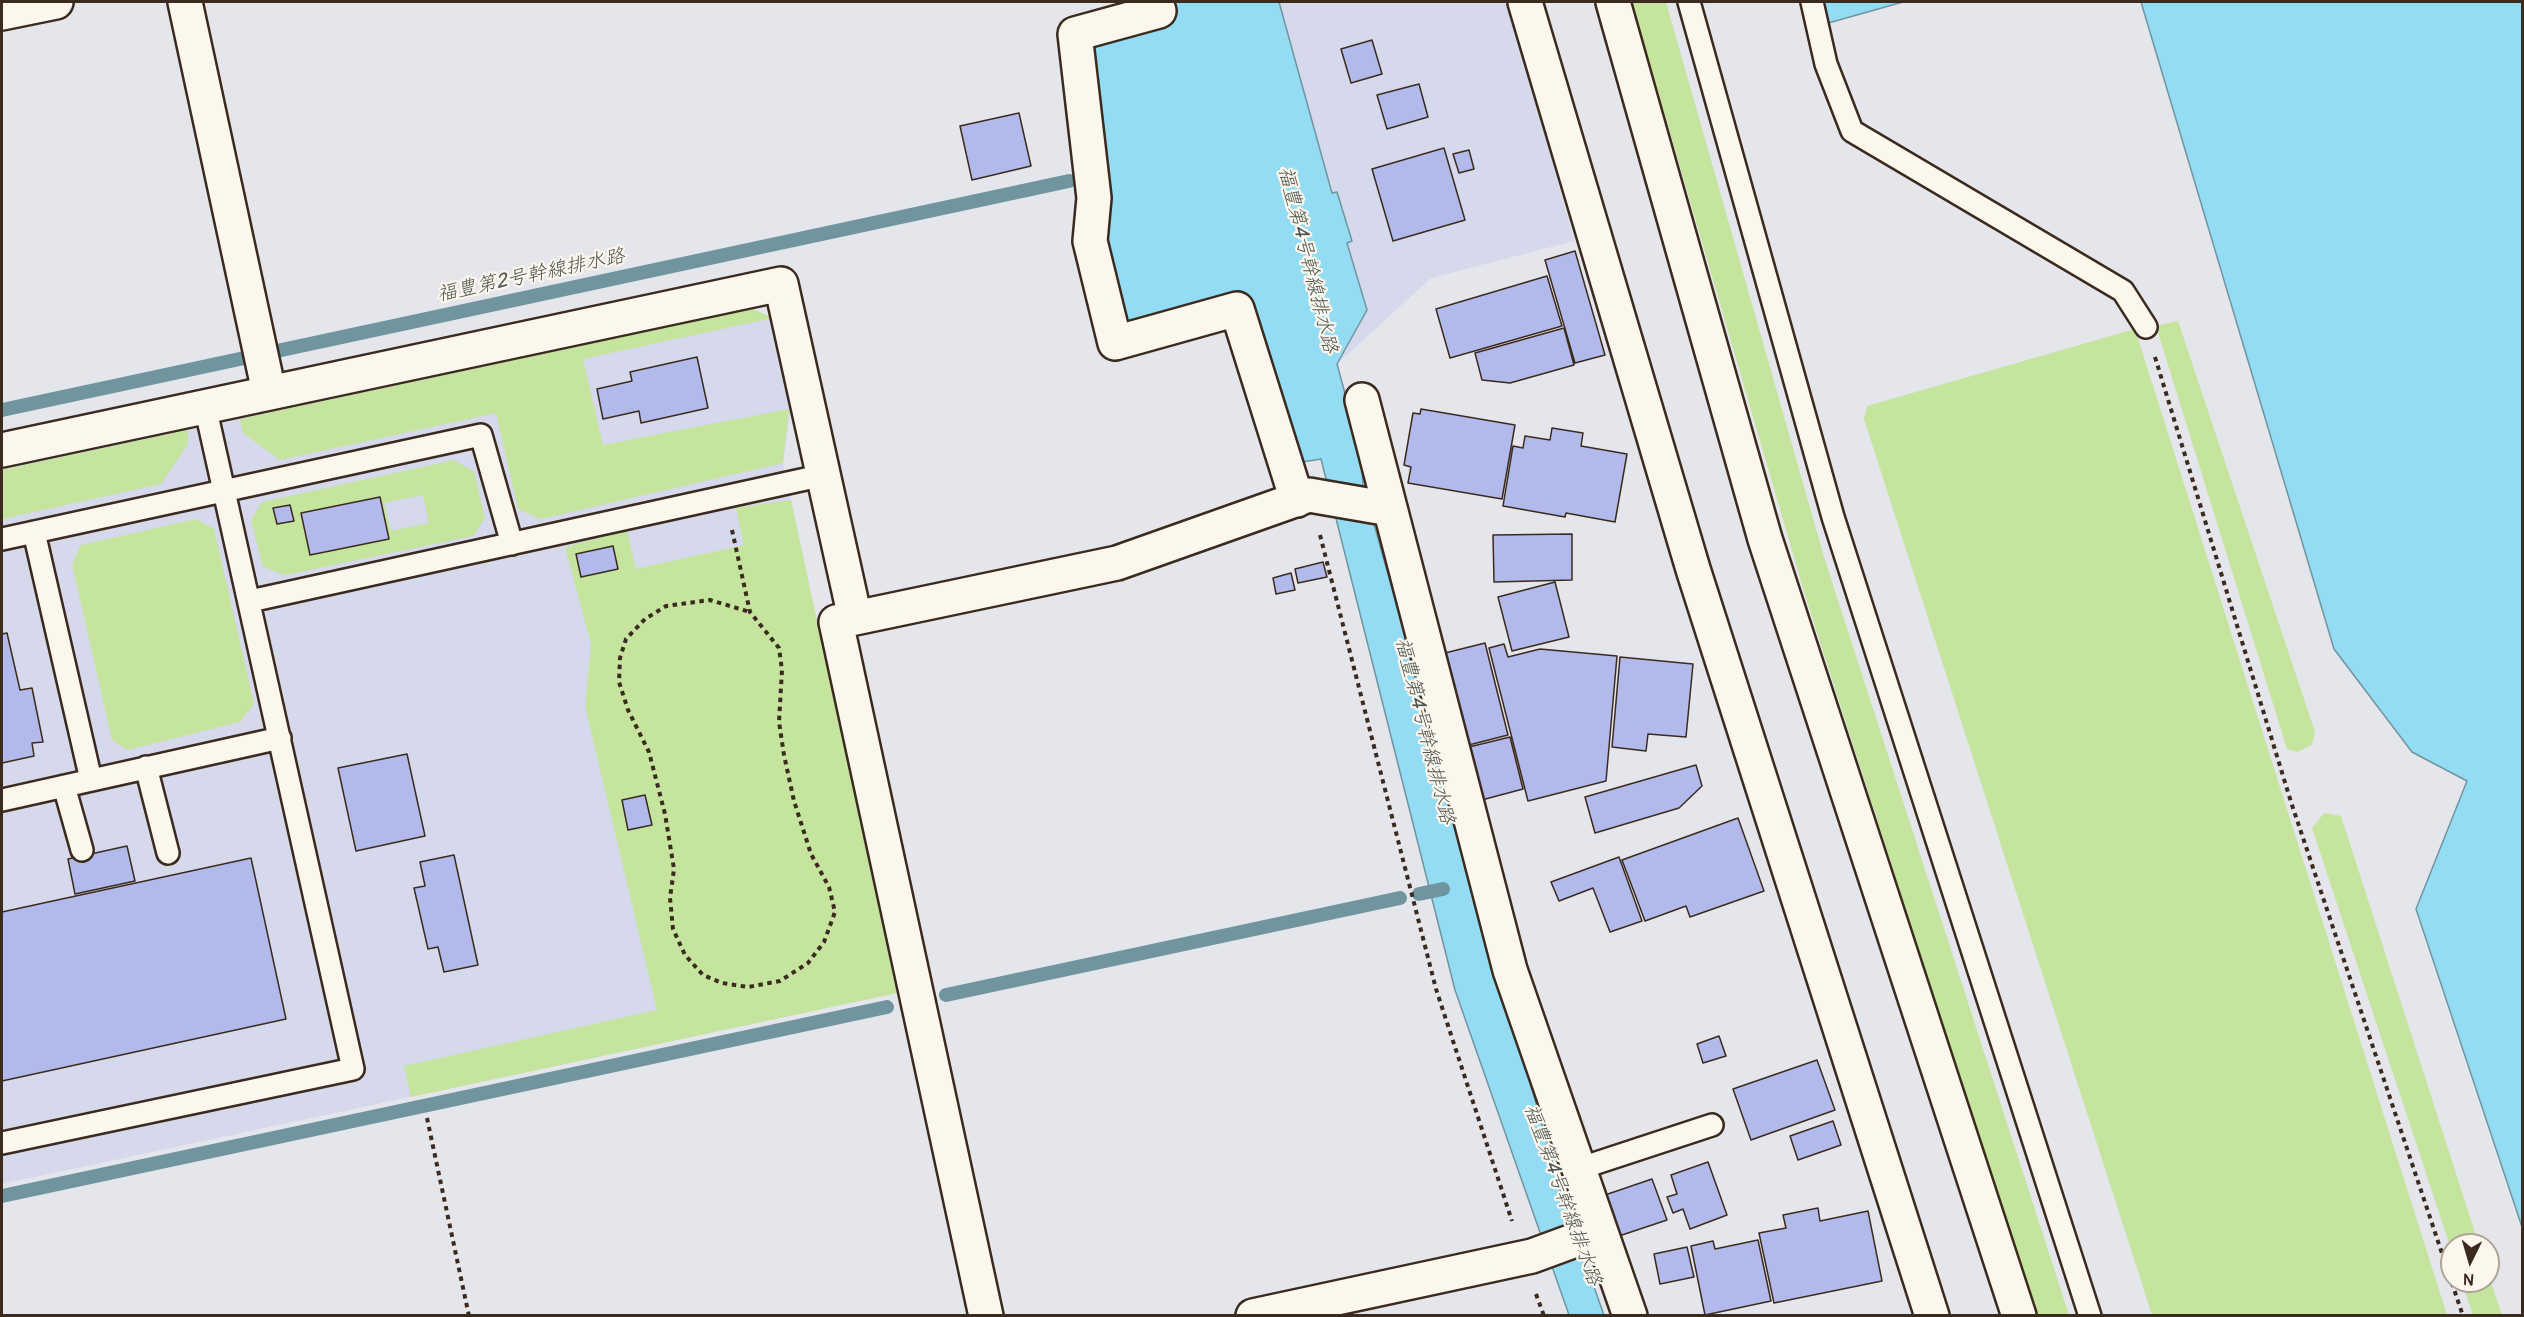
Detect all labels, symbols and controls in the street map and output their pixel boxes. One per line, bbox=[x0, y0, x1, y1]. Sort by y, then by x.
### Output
water label: 福豊第4号幹線排水路 bbox=[1272, 164, 1342, 356]
water label: 福豊第2号幹線排水路 bbox=[435, 244, 627, 308]
water label: 福豊第4号幹線排水路 bbox=[1389, 635, 1459, 827]
water label: 福豊第4号幹線排水路 bbox=[1518, 1101, 1606, 1289]
north arrow bbox=[2440, 1233, 2500, 1293]
text: N bbox=[2462, 1269, 2475, 1289]

